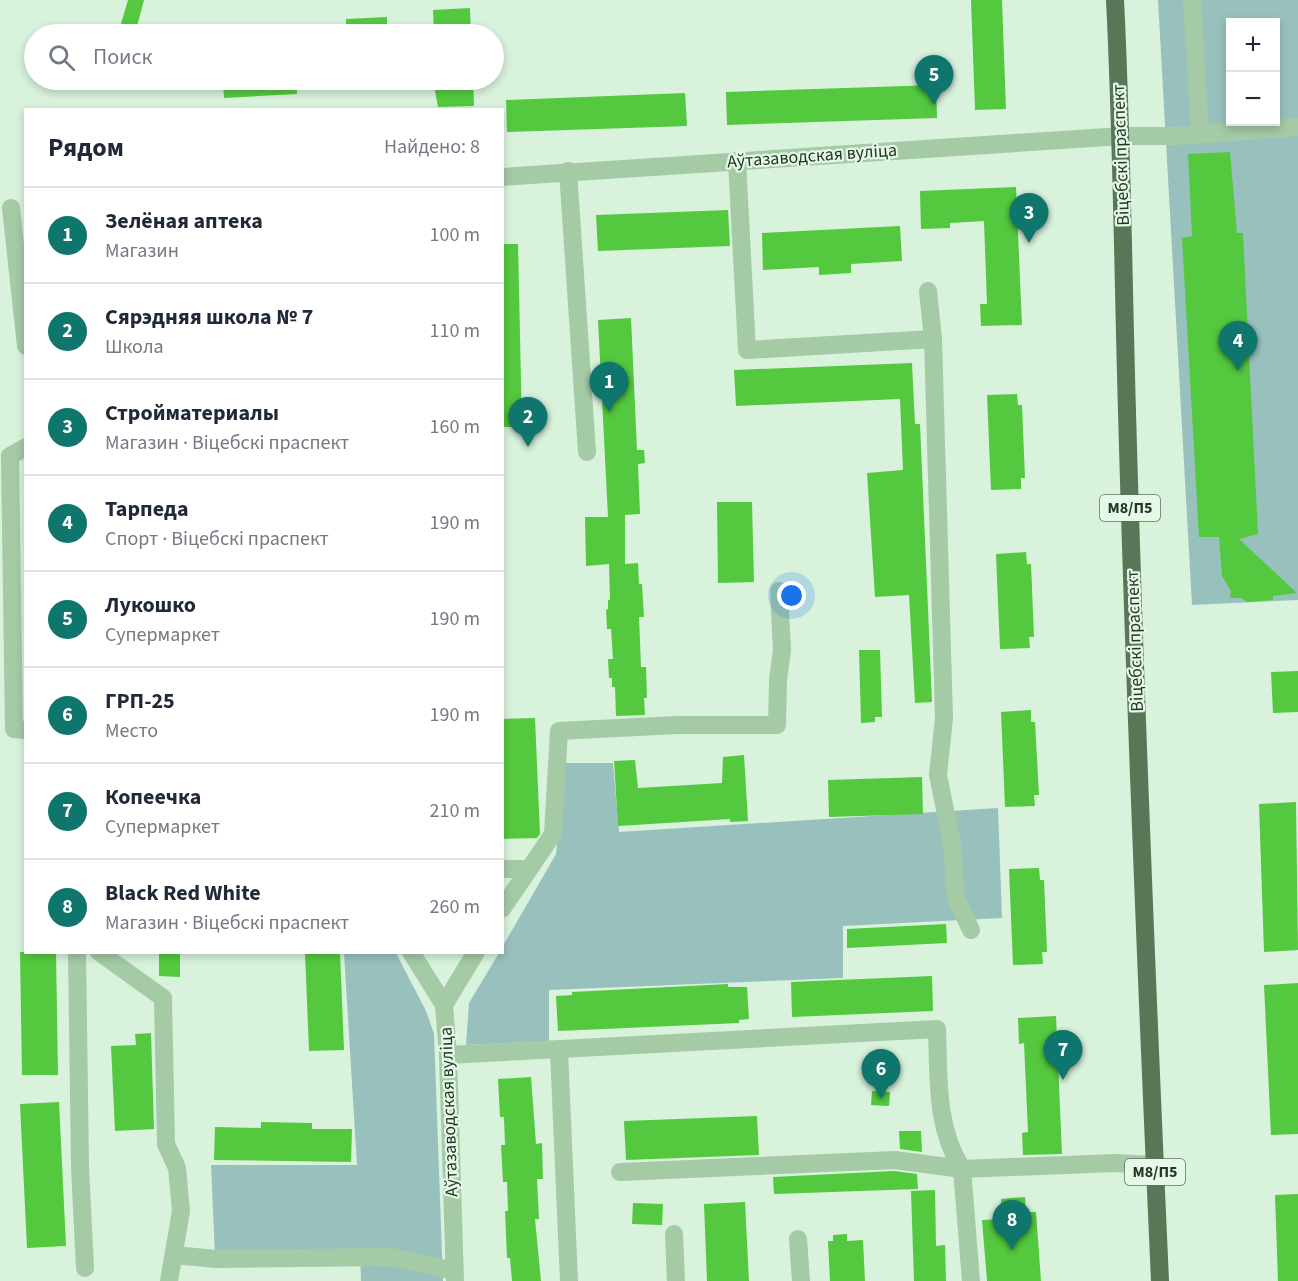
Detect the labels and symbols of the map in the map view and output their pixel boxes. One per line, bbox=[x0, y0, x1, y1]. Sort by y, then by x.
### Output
pin: 5 bbox=[914, 56, 954, 105]
street label: Віцебскі праспект bbox=[1106, 84, 1136, 226]
street label: Аўтазаводская вуліца bbox=[726, 138, 898, 174]
pin: 3 bbox=[1010, 194, 1048, 243]
pin: 4 bbox=[1218, 322, 1258, 371]
pin: 1 bbox=[590, 362, 628, 412]
pin: 2 bbox=[508, 398, 548, 447]
road number: М8/П5 bbox=[1100, 495, 1160, 521]
street label: Віцебскі праспект bbox=[1120, 570, 1150, 712]
your location bbox=[777, 581, 806, 610]
street label: Аўтазаводская вуліца bbox=[434, 1027, 464, 1197]
pin: 7 bbox=[1044, 1030, 1082, 1080]
pin: 6 bbox=[862, 1050, 900, 1099]
road number: М8/П5 bbox=[1125, 1159, 1185, 1185]
pin: 8 bbox=[992, 1200, 1032, 1250]

